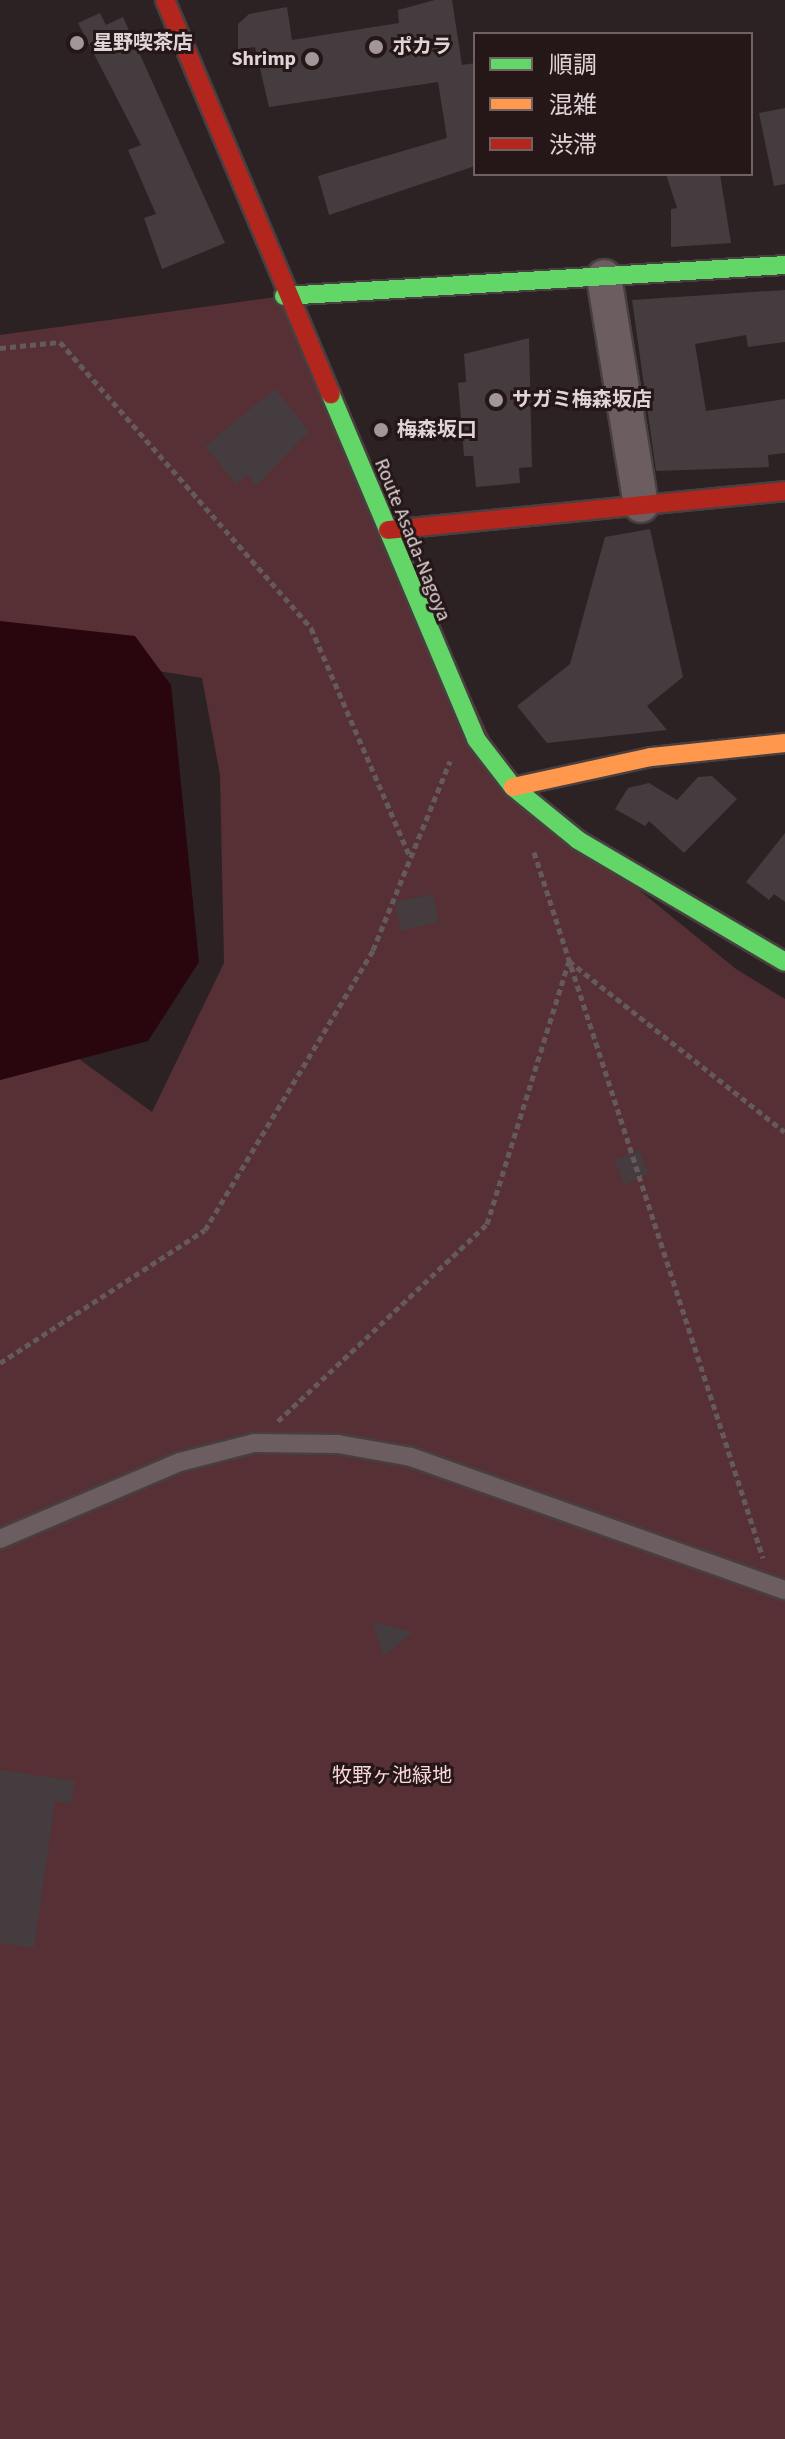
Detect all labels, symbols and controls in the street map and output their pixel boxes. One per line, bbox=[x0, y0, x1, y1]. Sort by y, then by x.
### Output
place label: 星野喫茶店 bbox=[93, 31, 193, 55]
legend bbox=[473, 32, 753, 176]
marker: 星野喫茶店 bbox=[68, 34, 86, 52]
place label: ポカラ bbox=[392, 35, 452, 59]
marker: ポカラ bbox=[367, 38, 385, 56]
place label: Shrimp bbox=[231, 47, 296, 71]
text: 順調 bbox=[549, 48, 597, 83]
marker: Shrimp bbox=[303, 50, 321, 68]
text: 混雑 bbox=[549, 88, 597, 123]
text: 渋滞 bbox=[549, 128, 597, 163]
place label: サガミ梅森坂店 bbox=[512, 388, 652, 412]
marker: サガミ梅森坂店 bbox=[487, 391, 505, 409]
place label: 梅森坂口 bbox=[397, 418, 477, 442]
marker: 梅森坂口 bbox=[372, 421, 390, 439]
street label: Route Asada-Nagoya bbox=[368, 455, 456, 625]
park label: 牧野ヶ池緑地 bbox=[332, 1764, 452, 1788]

